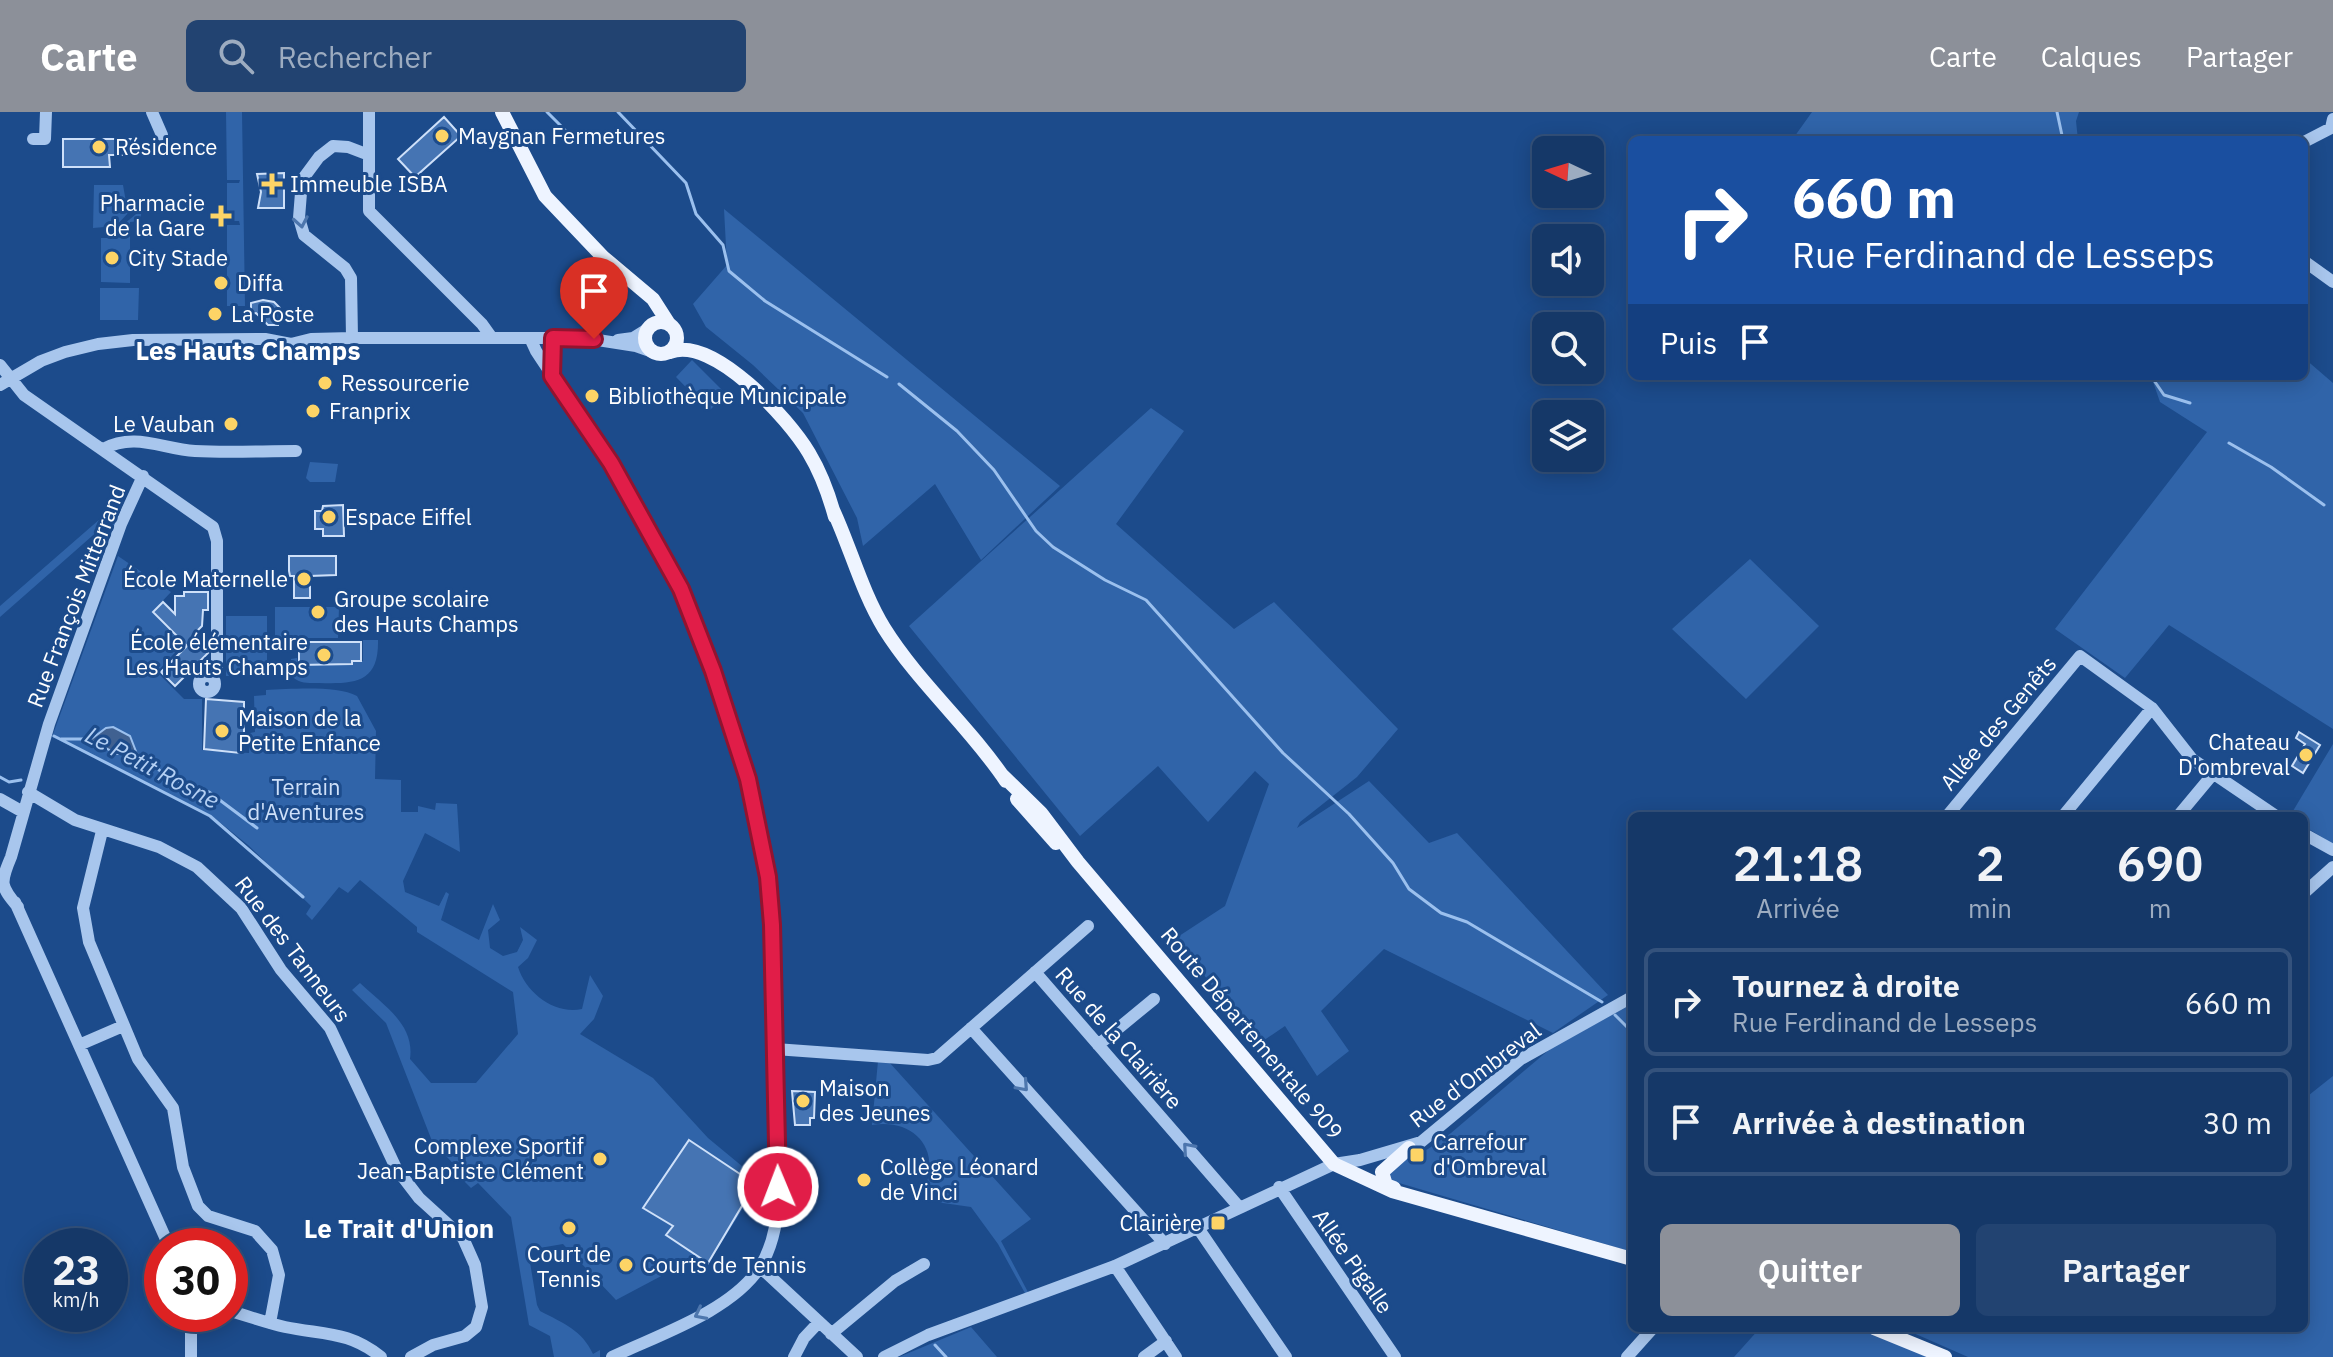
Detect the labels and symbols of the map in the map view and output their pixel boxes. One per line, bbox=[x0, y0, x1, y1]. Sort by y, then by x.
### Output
place label: Maygnan Fermetures bbox=[458, 121, 666, 150]
marker: Maygnan Fermetures bbox=[433, 127, 451, 145]
place label: Résidence bbox=[115, 132, 217, 161]
north arrow bbox=[1532, 136, 1604, 208]
marker: Résidence bbox=[90, 138, 108, 156]
place label: Immeuble ISBA bbox=[290, 169, 448, 198]
marker: Immeuble ISBA bbox=[261, 173, 283, 195]
place label: Pharmacie de la Gare bbox=[100, 188, 205, 242]
marker: Pharmacie de la Gare bbox=[212, 207, 230, 225]
one-way arrow bbox=[292, 215, 309, 228]
place label: City Stade bbox=[128, 243, 228, 272]
marker: City Stade bbox=[103, 249, 121, 267]
pin bbox=[560, 257, 628, 339]
place label: Diffa bbox=[237, 268, 284, 297]
marker: Diffa bbox=[212, 274, 230, 292]
place label: La Poste bbox=[231, 299, 314, 328]
marker: La Poste bbox=[206, 305, 224, 323]
district label: Les Hauts Champs bbox=[135, 333, 361, 367]
place label: Ressourcerie bbox=[341, 368, 470, 397]
marker: Ressourcerie bbox=[316, 374, 334, 392]
place label: Bibliothèque Municipale bbox=[608, 381, 847, 410]
marker: Bibliothèque Municipale bbox=[583, 387, 601, 405]
place label: Franprix bbox=[329, 396, 411, 425]
marker: Franprix bbox=[304, 402, 322, 420]
place label: Le Vauban bbox=[113, 409, 215, 438]
marker: Le Vauban bbox=[222, 415, 240, 433]
street label: Rue François Mitterrand bbox=[20, 480, 131, 711]
place label: Espace Eiffel bbox=[345, 502, 472, 531]
marker: Espace Eiffel bbox=[320, 508, 338, 526]
place label: École Maternelle bbox=[123, 564, 288, 593]
marker: École Maternelle bbox=[295, 570, 313, 588]
place label: Groupe scolaire des Hauts Champs bbox=[334, 584, 519, 638]
marker: Groupe scolaire des Hauts Champs bbox=[309, 603, 327, 621]
place label: École élémentaire Les Hauts Champs bbox=[125, 627, 308, 681]
marker: École élémentaire Les Hauts Champs bbox=[315, 646, 333, 664]
street label: Allée des Genêts bbox=[1933, 650, 2062, 796]
place label: Maison de la Petite Enfance bbox=[238, 703, 381, 757]
water label: Le Petit Rosne bbox=[80, 718, 225, 816]
marker: Maison de la Petite Enfance bbox=[213, 722, 231, 740]
place label: Chateau D'ombreval bbox=[2178, 727, 2290, 781]
marker: Chateau D'ombreval bbox=[2297, 746, 2315, 764]
park label: Terrain d'Aventures bbox=[248, 772, 364, 826]
street label: Rue des Tanneurs bbox=[229, 870, 358, 1028]
street label: Route Départementale 909 bbox=[1155, 920, 1350, 1145]
street label: Rue de la Clairière bbox=[1050, 960, 1189, 1115]
street label: Rue d'Ombreval bbox=[1403, 1016, 1546, 1134]
place label: Maison des Jeunes bbox=[819, 1073, 931, 1127]
one-way arrow bbox=[1014, 1077, 1028, 1092]
marker: Maison des Jeunes bbox=[794, 1092, 812, 1110]
place label: Carrefour d'Ombreval bbox=[1433, 1127, 1547, 1181]
place label: Complexe Sportif Jean-Baptiste Clément bbox=[357, 1131, 584, 1185]
one-way arrow bbox=[1183, 1143, 1198, 1158]
position arrow bbox=[736, 1145, 820, 1229]
marker: Carrefour d'Ombreval bbox=[1408, 1146, 1426, 1164]
marker: Complexe Sportif Jean-Baptiste Clément bbox=[591, 1150, 609, 1168]
place label: Collège Léonard de Vinci bbox=[880, 1152, 1039, 1206]
marker: Collège Léonard de Vinci bbox=[855, 1171, 873, 1189]
street label: Allée Pigalle bbox=[1307, 1203, 1400, 1319]
place label: Clairière bbox=[1119, 1208, 1202, 1237]
district label: Le Trait d'Union bbox=[304, 1211, 494, 1245]
marker: Clairière bbox=[1209, 1214, 1227, 1232]
marker: Court de Tennis bbox=[560, 1219, 578, 1237]
speed limit sign: 30 bbox=[144, 1228, 248, 1332]
place label: Court de Tennis bbox=[527, 1239, 611, 1293]
place label: Courts de Tennis bbox=[642, 1250, 807, 1279]
marker: Courts de Tennis bbox=[617, 1256, 635, 1274]
one-way arrow bbox=[693, 1305, 708, 1320]

